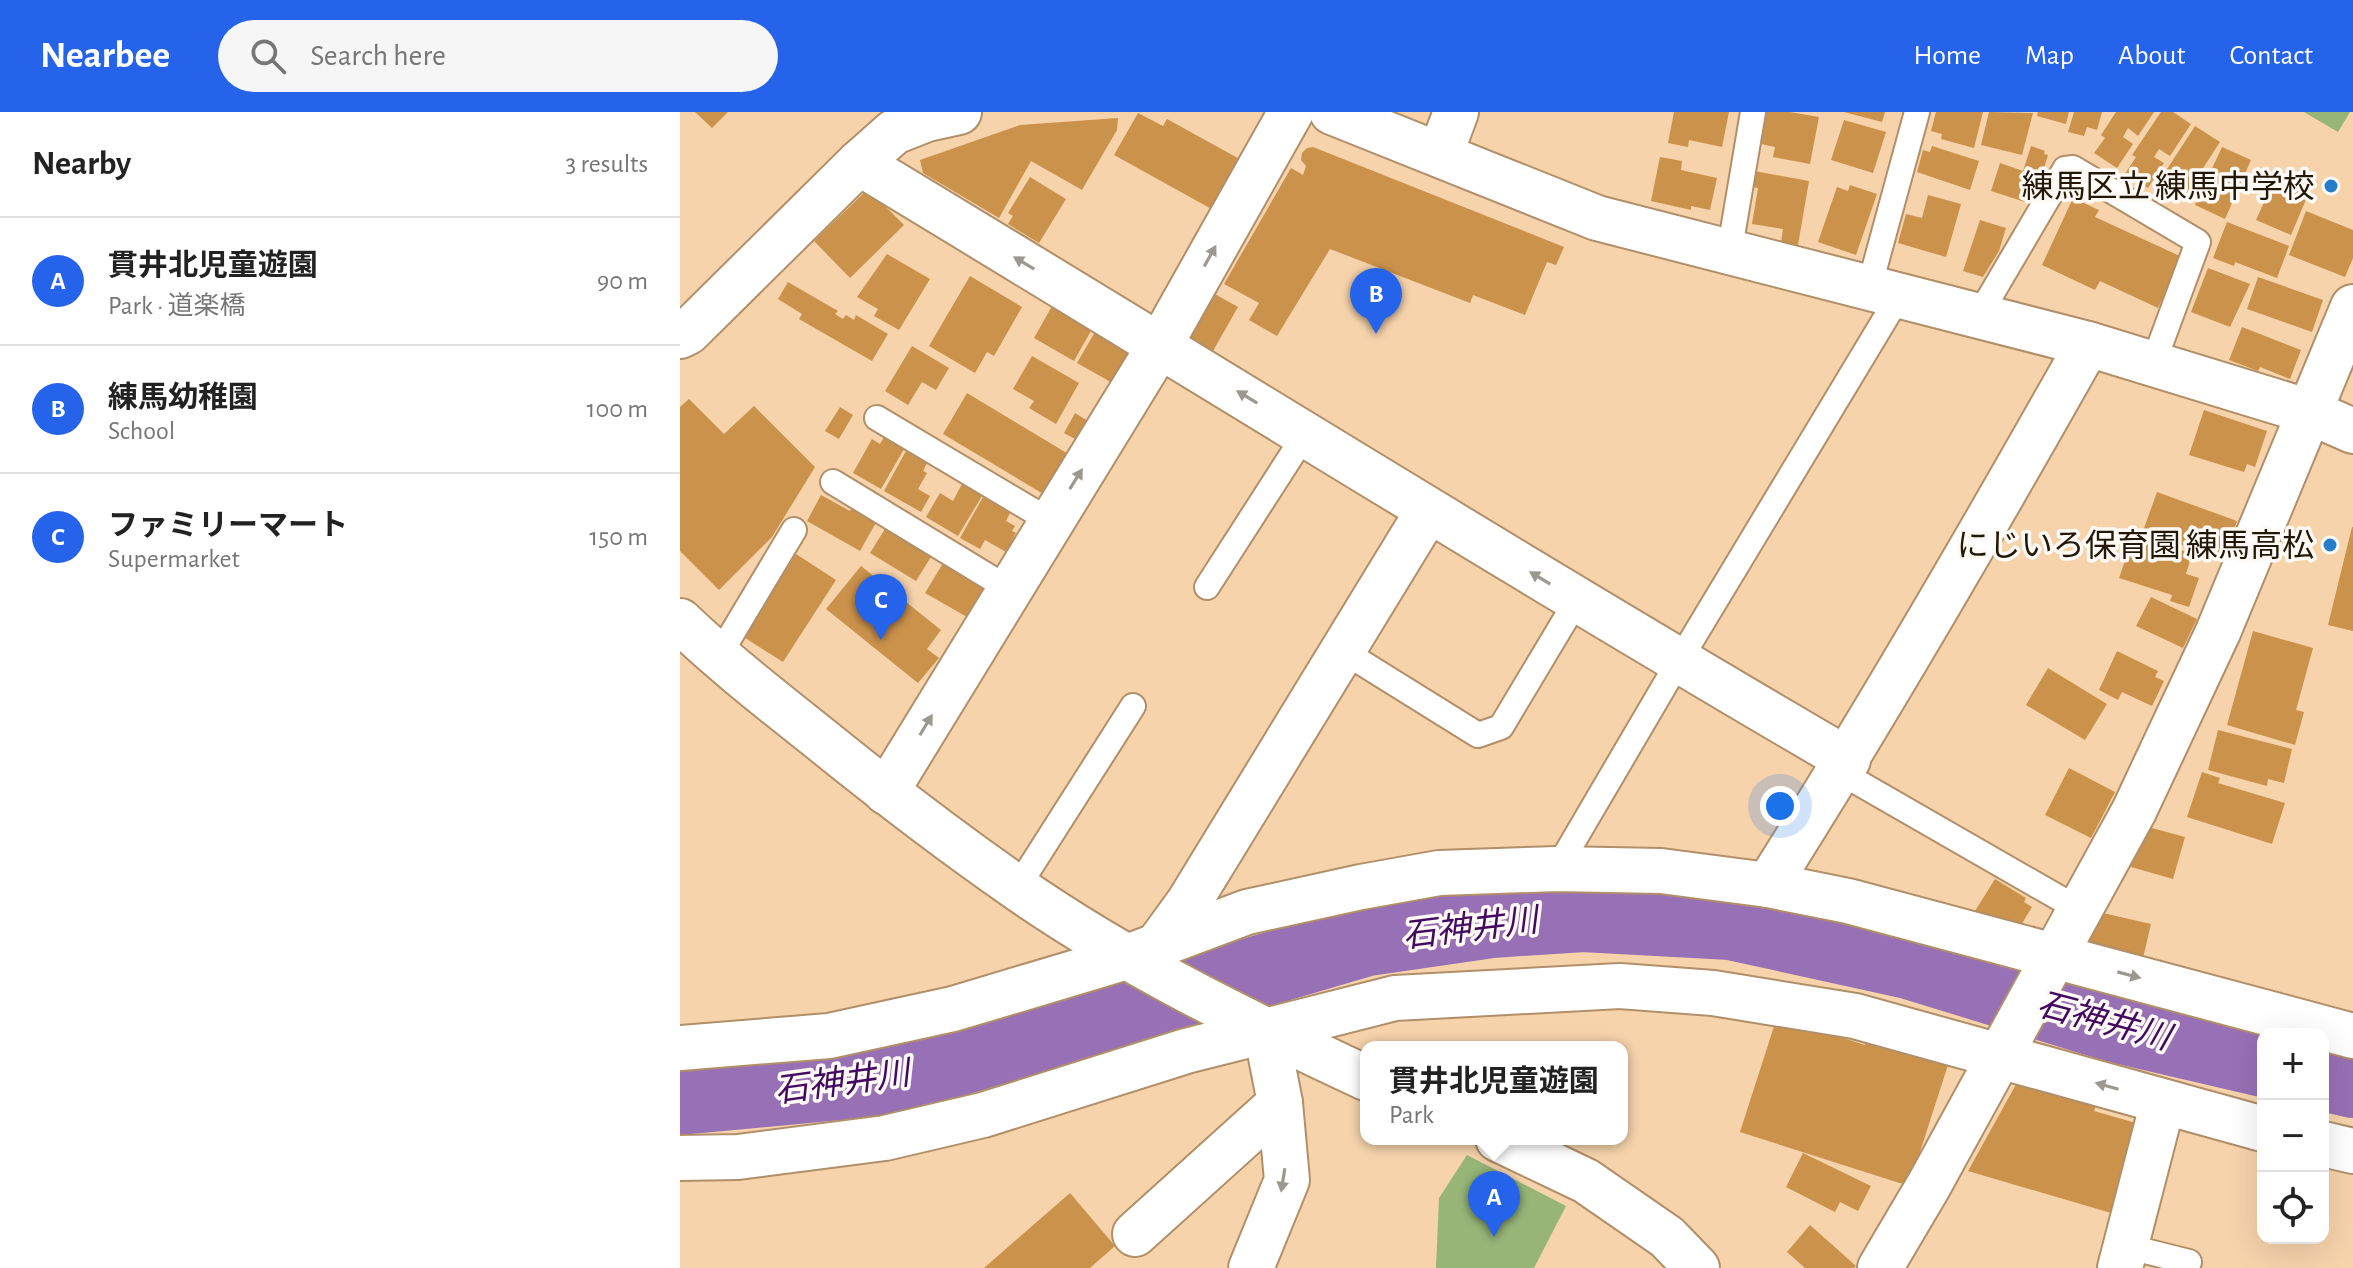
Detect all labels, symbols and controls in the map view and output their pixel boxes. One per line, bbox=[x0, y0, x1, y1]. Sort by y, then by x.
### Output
search box bbox=[218, 20, 778, 92]
icon: search bbox=[246, 34, 290, 78]
text: Nearbee bbox=[40, 37, 170, 75]
text: Search here bbox=[310, 41, 446, 71]
text: Home bbox=[1914, 42, 1981, 70]
text: Map bbox=[2025, 42, 2074, 70]
text: About bbox=[2118, 42, 2186, 70]
text: Contact bbox=[2230, 42, 2313, 70]
text: Nearby bbox=[32, 147, 131, 181]
text: 3 results bbox=[565, 151, 648, 177]
place label: 練馬区立 練馬中学校 bbox=[2022, 169, 2315, 203]
marker: 練馬区立 練馬中学校 bbox=[2322, 177, 2340, 195]
one-way arrow bbox=[1203, 245, 1217, 267]
text: 貫井北児童遊園 bbox=[108, 251, 318, 281]
one-way arrow bbox=[1013, 256, 1035, 270]
text: A bbox=[50, 268, 66, 294]
text: 90 m bbox=[597, 268, 648, 294]
pin: B bbox=[1350, 268, 1402, 334]
text: Park · 道楽橋 bbox=[108, 293, 245, 319]
text: 練馬幼稚園 bbox=[108, 383, 258, 413]
one-way arrow bbox=[1236, 391, 1258, 405]
text: B bbox=[50, 396, 66, 422]
text: 100 m bbox=[587, 396, 648, 422]
text: School bbox=[108, 418, 175, 444]
one-way arrow bbox=[1069, 468, 1083, 490]
text: ファミリーマート bbox=[108, 511, 348, 541]
text: C bbox=[51, 524, 65, 550]
text: 150 m bbox=[589, 524, 648, 550]
place label: にじいろ保育園 練馬高松 bbox=[1957, 528, 2314, 562]
marker: にじいろ保育園 練馬高松 bbox=[2321, 536, 2339, 554]
text: Supermarket bbox=[108, 546, 240, 572]
one-way arrow bbox=[1529, 571, 1551, 585]
pin: C bbox=[855, 574, 907, 640]
one-way arrow bbox=[919, 714, 933, 736]
your location bbox=[1760, 786, 1800, 826]
water label: 石神井川 bbox=[1400, 901, 1543, 954]
one-way arrow bbox=[2117, 969, 2141, 982]
water label: 石神井川 bbox=[2033, 986, 2177, 1057]
map controls bbox=[2257, 1028, 2329, 1244]
button: + bbox=[2257, 1028, 2329, 1100]
popup bbox=[1360, 1041, 1628, 1145]
water label: 石神井川 bbox=[772, 1054, 915, 1109]
text: 貫井北児童遊園 bbox=[1389, 1067, 1599, 1097]
one-way arrow bbox=[2094, 1079, 2118, 1092]
button: − bbox=[2257, 1100, 2329, 1172]
text: Park bbox=[1389, 1102, 1434, 1128]
one-way arrow bbox=[1276, 1167, 1289, 1192]
pin: A bbox=[1468, 1171, 1520, 1237]
button: locate bbox=[2257, 1172, 2329, 1244]

